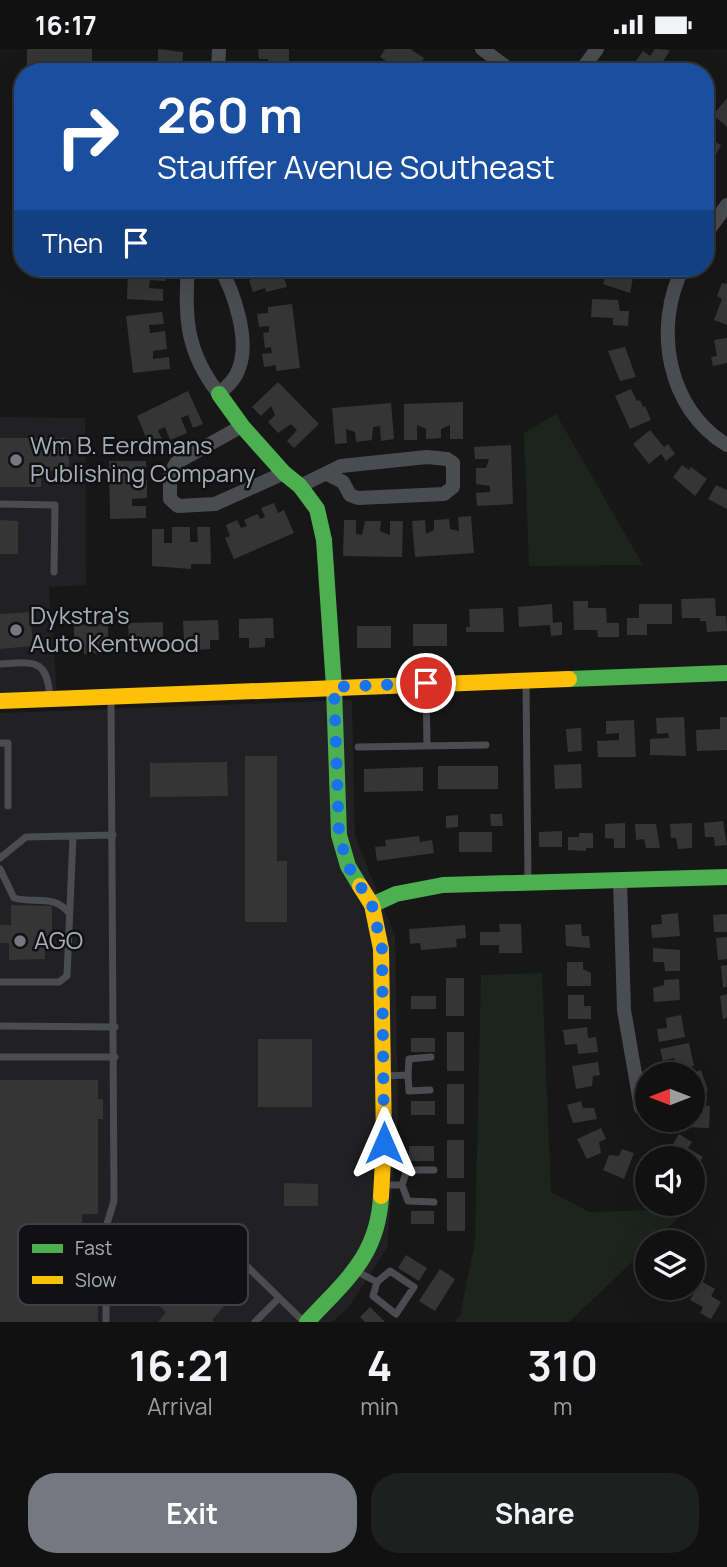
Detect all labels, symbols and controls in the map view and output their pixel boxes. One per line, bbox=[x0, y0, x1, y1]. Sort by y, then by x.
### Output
text: 16:17 bbox=[35, 7, 97, 43]
text: 260 m bbox=[157, 81, 303, 148]
icon: right bbox=[42, 91, 133, 182]
text: Stauffer Avenue Southeast bbox=[157, 145, 555, 189]
icon: arrive bbox=[117, 224, 155, 262]
text: Then bbox=[42, 225, 103, 261]
place label: Wm B. Eerdmans Publishing Company bbox=[30, 428, 256, 489]
marker: Wm B. Eerdmans Publishing Company bbox=[8, 452, 24, 468]
place label: Dykstra's Auto Kentwood bbox=[30, 598, 199, 659]
marker: Dykstra's Auto Kentwood bbox=[8, 622, 24, 638]
pin bbox=[396, 653, 456, 713]
icon: arrive bbox=[407, 664, 445, 702]
place label: AGO bbox=[34, 923, 83, 956]
marker: AGO bbox=[12, 933, 28, 949]
north arrow bbox=[635, 1062, 705, 1132]
map controls bbox=[635, 1062, 705, 1300]
position arrow bbox=[347, 1106, 421, 1180]
button: sound bbox=[635, 1146, 705, 1216]
legend bbox=[18, 1224, 248, 1305]
button: layers bbox=[635, 1230, 705, 1300]
text: Fast bbox=[75, 1235, 112, 1261]
text: Slow bbox=[75, 1267, 117, 1293]
text: 16:21 bbox=[129, 1336, 231, 1394]
text: 4 bbox=[367, 1336, 392, 1394]
text: 310 bbox=[528, 1336, 598, 1394]
text: Arrival bbox=[147, 1390, 213, 1422]
text: min bbox=[360, 1390, 399, 1422]
text: m bbox=[553, 1390, 573, 1422]
button: Exit bbox=[28, 1473, 357, 1553]
button: Share bbox=[371, 1473, 699, 1553]

